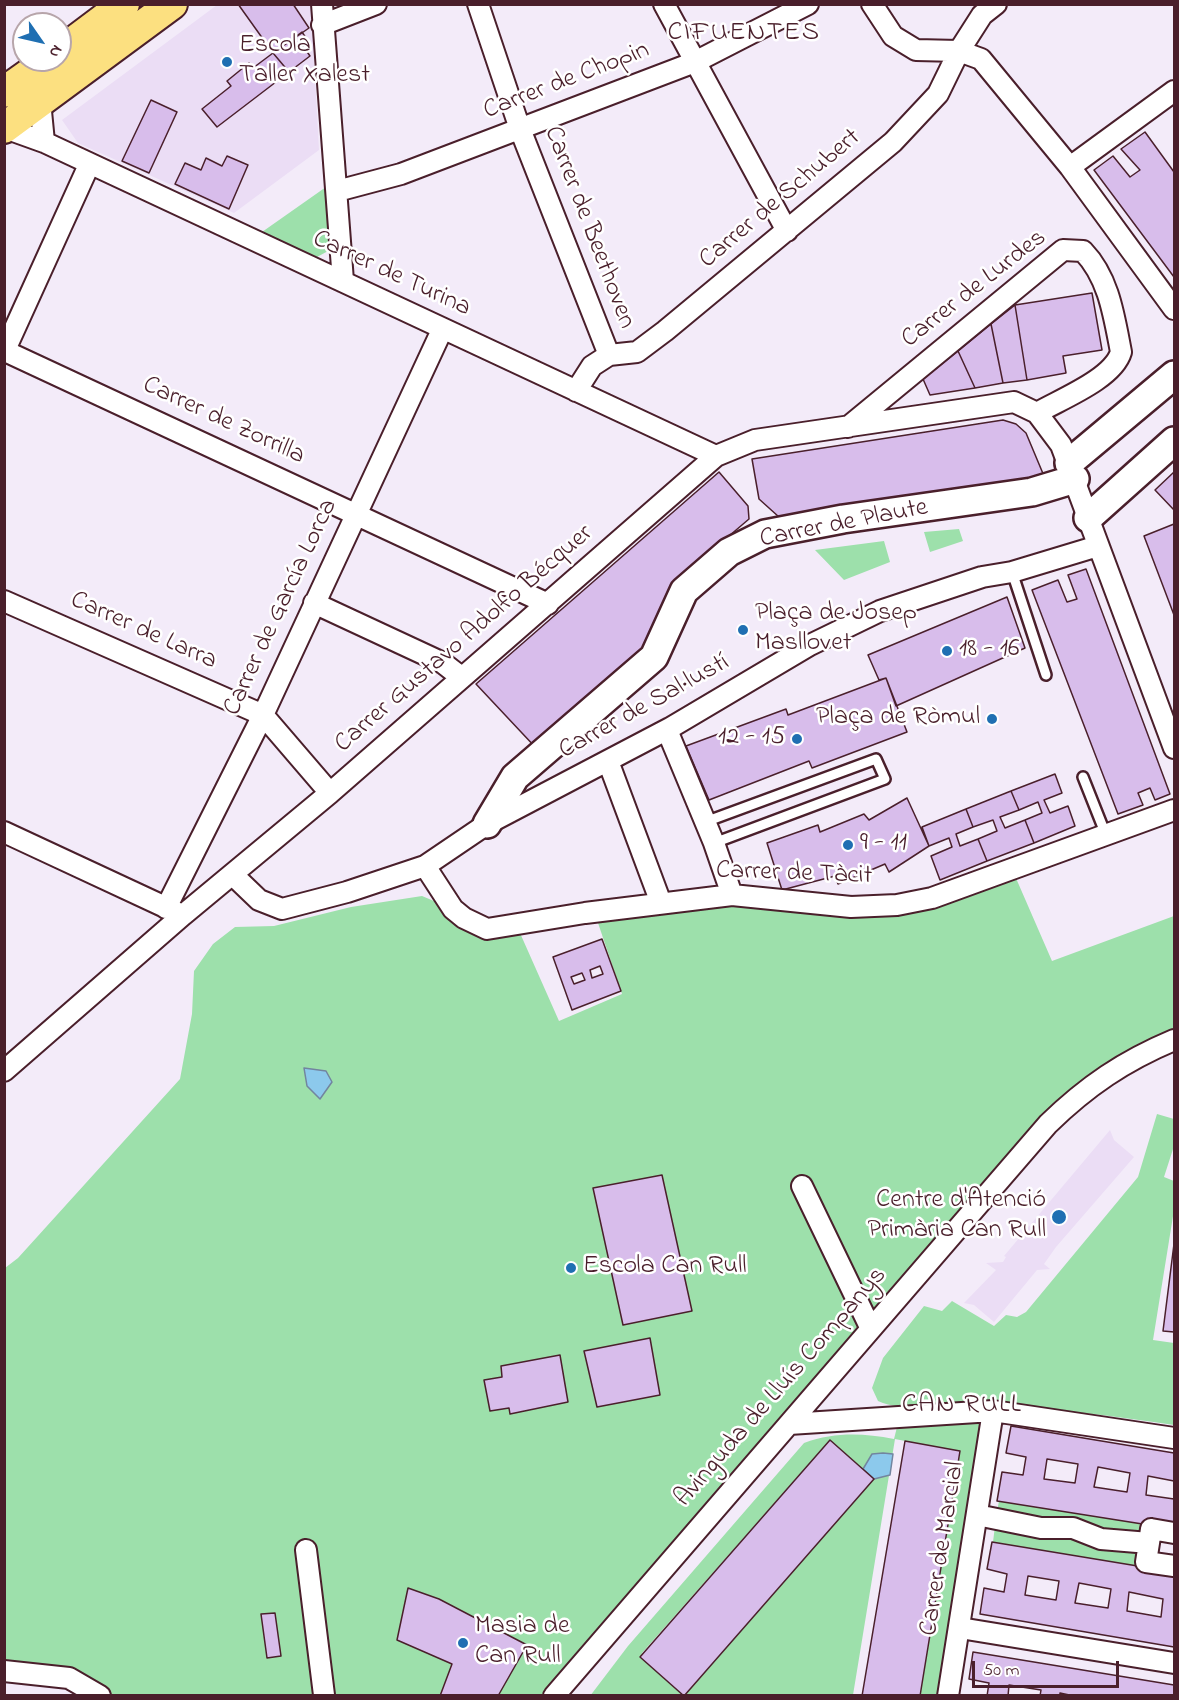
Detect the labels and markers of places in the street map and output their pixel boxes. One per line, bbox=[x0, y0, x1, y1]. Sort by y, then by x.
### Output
place label: Escola Taller Xalest bbox=[239, 31, 370, 92]
marker: Escola Taller Xalest bbox=[220, 55, 234, 69]
place label: Plaça de Josep Masllovet bbox=[755, 599, 917, 660]
marker: Plaça de Josep Masllovet bbox=[736, 623, 750, 637]
place label: 18 - 16 bbox=[959, 635, 1019, 667]
marker: 18 - 16 bbox=[940, 644, 954, 658]
place label: Plaça de Ròmul bbox=[816, 703, 980, 735]
marker: Plaça de Ròmul bbox=[985, 712, 999, 726]
place label: 12 - 15 bbox=[718, 723, 785, 755]
marker: 12 - 15 bbox=[790, 732, 804, 746]
place label: 9 - 11 bbox=[860, 829, 907, 861]
marker: 9 - 11 bbox=[841, 838, 855, 852]
place label: Centre d'Atenció Primària Can Rull bbox=[868, 1186, 1046, 1248]
marker: Centre d'Atenció Primària Can Rull bbox=[1050, 1208, 1068, 1226]
place label: Escola Can Rull bbox=[583, 1252, 747, 1284]
marker: Escola Can Rull bbox=[564, 1261, 578, 1275]
place label: Masia de Can Rull bbox=[475, 1612, 570, 1673]
marker: Masia de Can Rull bbox=[456, 1636, 470, 1650]

